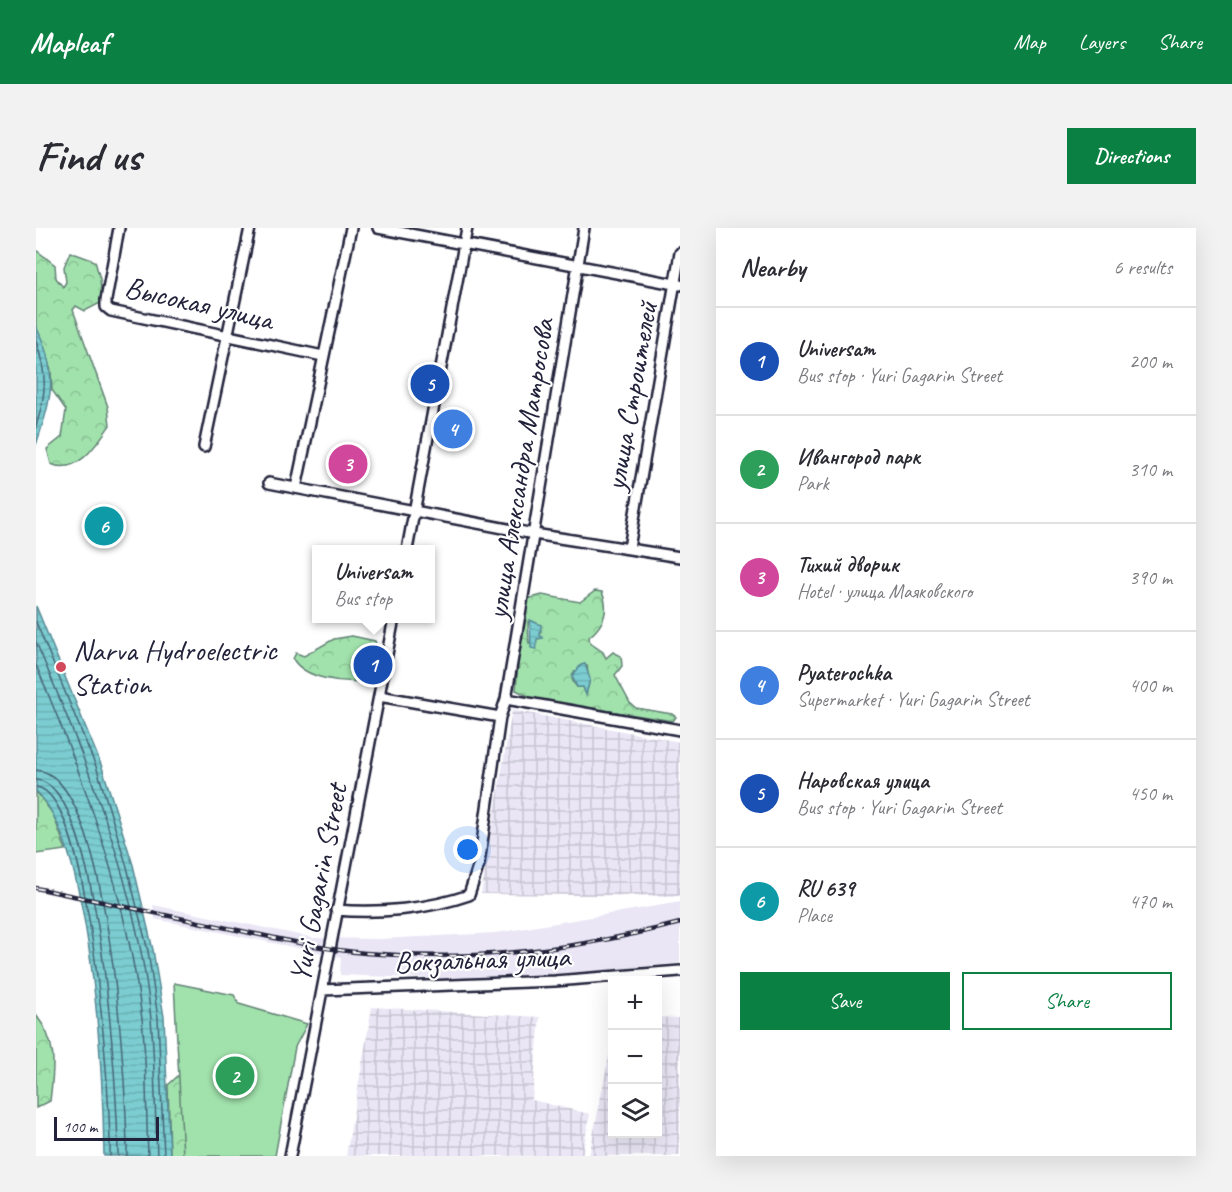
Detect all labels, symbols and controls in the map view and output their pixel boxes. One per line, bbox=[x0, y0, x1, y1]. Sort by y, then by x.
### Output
text: Mapleaf bbox=[30, 25, 108, 60]
text: Map bbox=[1013, 29, 1046, 55]
text: Layers bbox=[1079, 29, 1125, 55]
text: Share bbox=[1158, 29, 1202, 55]
button: Directions bbox=[1067, 128, 1196, 184]
text: Find us bbox=[36, 130, 141, 183]
text: Nearby bbox=[740, 251, 805, 284]
text: 6 results bbox=[1113, 255, 1172, 280]
street label: Высокая улица bbox=[121, 268, 279, 339]
street label: улица Строителей bbox=[595, 297, 667, 495]
street label: улица Александра Матросова bbox=[477, 314, 563, 624]
text: Universam bbox=[797, 335, 875, 363]
text: 1 bbox=[755, 349, 764, 374]
text: 200 m bbox=[1129, 349, 1172, 374]
pin: 5 bbox=[410, 362, 450, 406]
text: Bus stop · Yuri Gagarin Street bbox=[797, 363, 1002, 388]
pin: 4 bbox=[434, 406, 472, 452]
pin: 3 bbox=[328, 442, 368, 486]
text: Ивангород парк bbox=[797, 443, 920, 471]
text: 2 bbox=[755, 457, 764, 482]
text: 310 m bbox=[1129, 457, 1172, 482]
text: Park bbox=[797, 471, 829, 496]
pin: 6 bbox=[84, 504, 124, 548]
popup bbox=[312, 545, 435, 623]
text: Тихий дворик bbox=[797, 551, 898, 579]
text: Universam bbox=[335, 558, 412, 586]
text: 3 bbox=[755, 565, 764, 590]
text: 390 m bbox=[1129, 565, 1172, 590]
text: Hotel · улица Маяковского bbox=[797, 579, 972, 604]
text: Bus stop bbox=[335, 586, 392, 611]
place label: Narva Hydroelectric Station bbox=[73, 631, 278, 703]
pin: 1 bbox=[354, 642, 392, 688]
text: Pyaterochka bbox=[797, 659, 891, 687]
marker: Narva Hydroelectric Station bbox=[54, 660, 68, 674]
text: 4 bbox=[755, 673, 764, 698]
text: 400 m bbox=[1129, 673, 1172, 698]
text: Supermarket · Yuri Gagarin Street bbox=[797, 687, 1029, 712]
text: Наровская улица bbox=[797, 767, 929, 795]
street label: Yuri Gagarin Street bbox=[280, 778, 356, 985]
text: 5 bbox=[755, 781, 764, 806]
text: 450 m bbox=[1129, 781, 1172, 806]
text: Bus stop · Yuri Gagarin Street bbox=[797, 795, 1002, 820]
your location bbox=[453, 835, 482, 864]
text: RU 639 bbox=[797, 875, 854, 903]
text: 6 bbox=[755, 889, 764, 914]
text: 470 m bbox=[1129, 889, 1172, 914]
text: Place bbox=[797, 903, 832, 928]
street label: Вокзальная улица bbox=[393, 937, 573, 981]
button: Save bbox=[740, 972, 950, 1030]
button: Share bbox=[962, 972, 1172, 1030]
map controls bbox=[608, 976, 662, 1138]
button: + bbox=[608, 976, 662, 1030]
button: − bbox=[608, 1030, 662, 1084]
pin: 2 bbox=[216, 1054, 254, 1098]
button: layers bbox=[608, 1084, 662, 1138]
scale bar bbox=[54, 1114, 159, 1142]
text: 100 m bbox=[63, 1117, 97, 1137]

